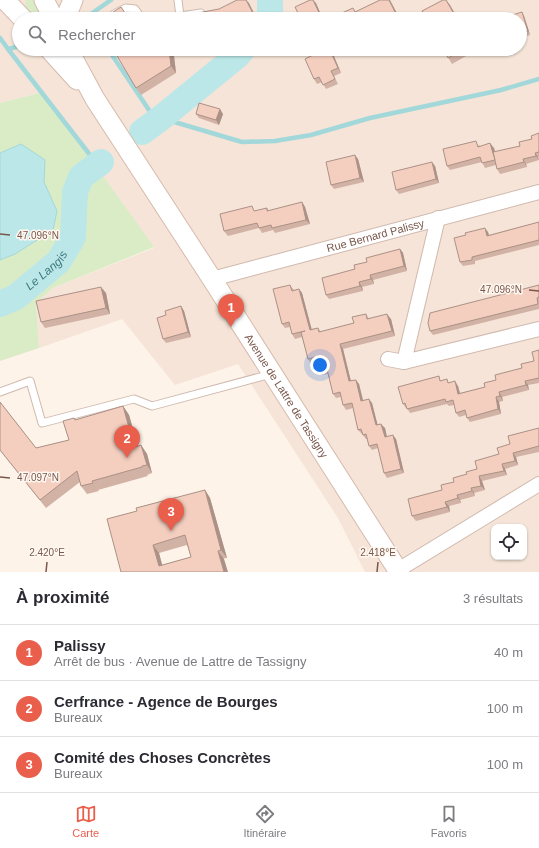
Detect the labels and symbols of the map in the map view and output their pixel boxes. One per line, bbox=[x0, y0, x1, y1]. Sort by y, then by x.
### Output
street label: Rue Bernard Palissy bbox=[325, 217, 426, 254]
text: 47.096°N bbox=[17, 230, 59, 241]
water label: Le Langis bbox=[23, 248, 70, 293]
text: 47.096°N bbox=[480, 284, 522, 295]
pin: 1 bbox=[218, 294, 244, 327]
street label: Avenue de Lattre de Tassigny bbox=[243, 332, 331, 460]
your location bbox=[310, 355, 330, 375]
pin: 2 bbox=[114, 425, 140, 458]
text: 47.097°N bbox=[17, 472, 59, 483]
pin: 3 bbox=[158, 498, 184, 531]
text: 2.420°E bbox=[29, 547, 65, 558]
text: 2.418°E bbox=[360, 547, 396, 558]

